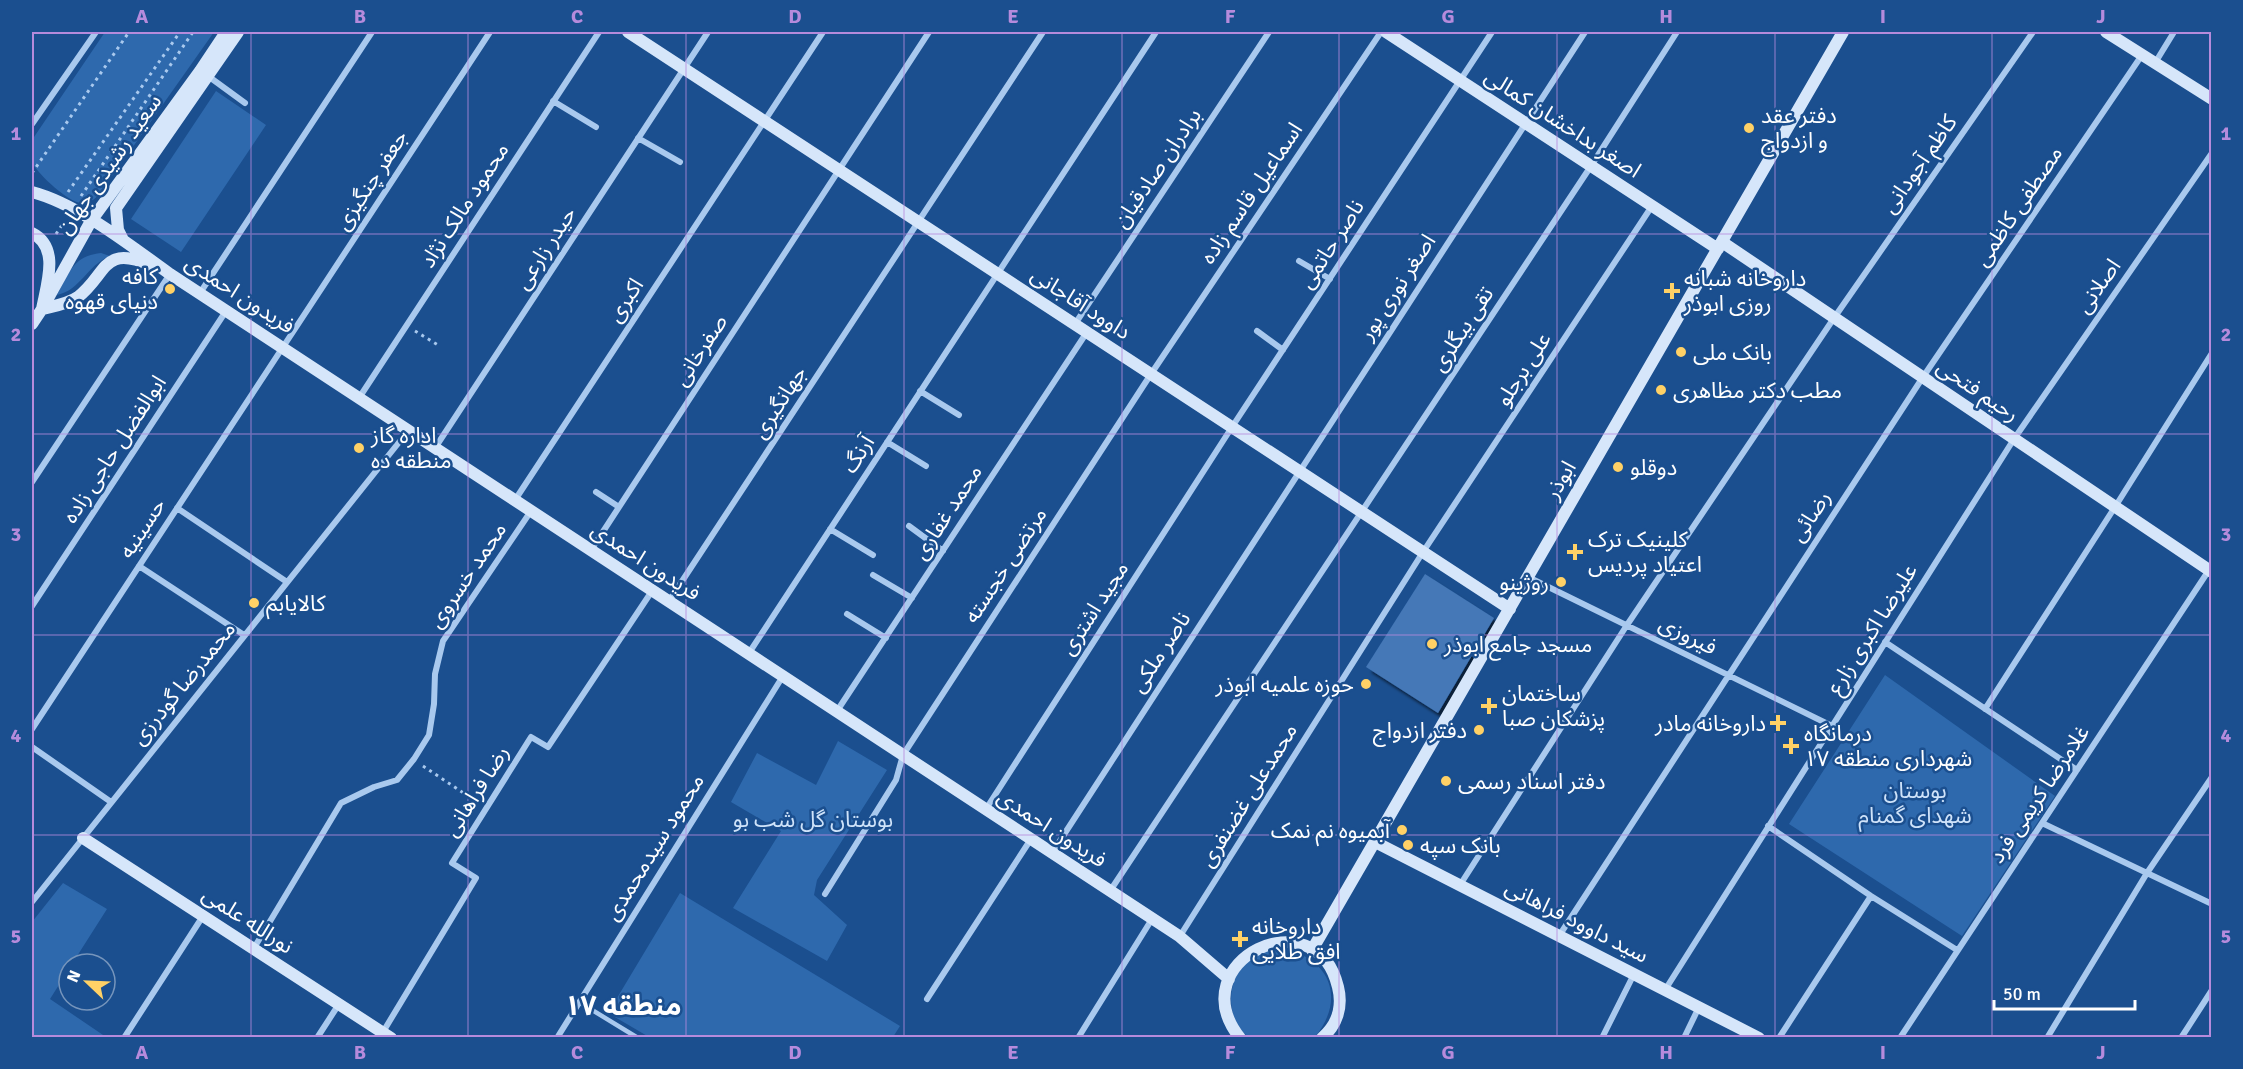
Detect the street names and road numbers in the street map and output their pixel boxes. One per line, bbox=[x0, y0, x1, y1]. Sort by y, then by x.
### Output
street label: اصغر بداخشان کمالی bbox=[1480, 62, 1646, 184]
street label: سعید رشیدی جهان bbox=[51, 89, 167, 239]
street label: برادران صادقیان bbox=[1107, 103, 1207, 233]
street label: کاظم آجودانی bbox=[1875, 109, 1966, 220]
street label: اسماعیل قاسم زاده bbox=[1194, 117, 1311, 270]
street label: جعفر چنگیزی bbox=[329, 125, 414, 236]
street label: محمود مالک نژاد bbox=[414, 137, 514, 273]
street label: مصطفی کاظمی bbox=[1968, 141, 2068, 271]
street label: ناصر حاتمی bbox=[1292, 194, 1370, 294]
street label: حیدر زارعی bbox=[508, 201, 582, 294]
street label: اصغر نوری پور bbox=[1352, 229, 1442, 347]
street label: فریدون احمدی bbox=[180, 249, 300, 339]
street label: اصلانی bbox=[2070, 254, 2126, 318]
street label: داوود آقاجانی bbox=[1026, 261, 1136, 345]
street label: اکبری bbox=[601, 273, 649, 327]
street label: تقی بیگلری bbox=[1425, 281, 1499, 377]
street label: صفرخانی bbox=[667, 309, 733, 391]
street label: علی برجلو bbox=[1489, 327, 1557, 411]
street label: رحیم فتحی bbox=[1930, 353, 2024, 430]
street label: جهانگیری bbox=[746, 361, 812, 443]
street label: ابوالفضل حاجی زاده bbox=[56, 370, 172, 528]
street label: آرنگ bbox=[836, 429, 881, 478]
street label: ابوذر bbox=[1538, 456, 1582, 505]
street label: محمد غفاری bbox=[906, 459, 988, 565]
street label: رضائی bbox=[1783, 485, 1837, 547]
street label: حسینیه bbox=[113, 493, 171, 563]
street label: مرتضی خجسته bbox=[958, 502, 1052, 628]
street label: فریدون احمدی bbox=[586, 516, 706, 606]
street label: محمد خسروی bbox=[422, 517, 512, 633]
street label: مجید اشتری bbox=[1054, 556, 1134, 660]
street label: علیرضا اکبری زارع bbox=[1821, 559, 1926, 701]
street label: ناصر ملکی bbox=[1124, 606, 1196, 698]
street label: فیروزی bbox=[1654, 609, 1722, 661]
street label: محمدرضا گودرزی bbox=[125, 616, 241, 750]
street label: محمدعلی غضنفری bbox=[1193, 718, 1303, 872]
street label: غلامرضا کریمی فرد bbox=[1983, 720, 2095, 868]
street label: رضا فراهانی bbox=[437, 740, 515, 842]
street label: محمود سیدمحمدی bbox=[598, 769, 710, 925]
street label: فریدون احمدی bbox=[992, 783, 1112, 873]
street label: سید داوود فراهانی bbox=[1501, 873, 1653, 969]
street label: نورالله علمی bbox=[197, 880, 299, 960]

